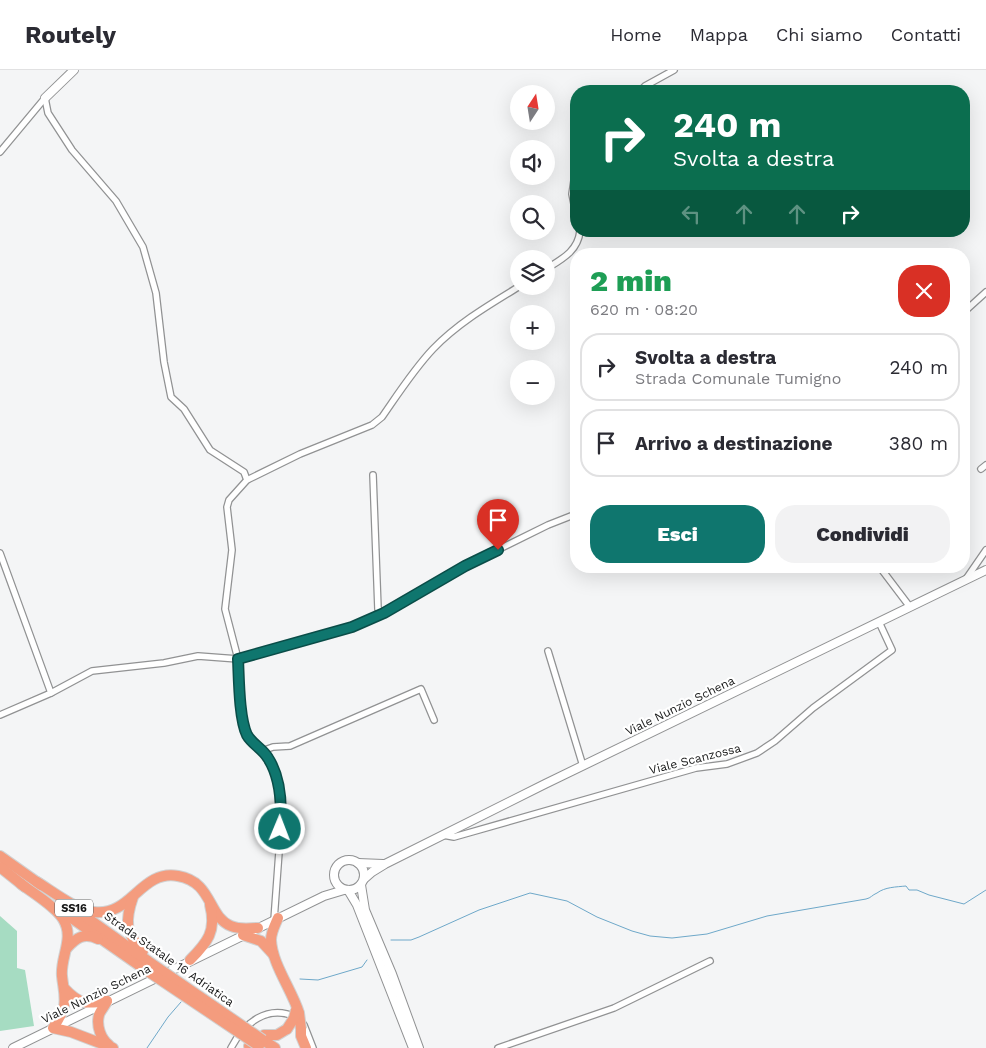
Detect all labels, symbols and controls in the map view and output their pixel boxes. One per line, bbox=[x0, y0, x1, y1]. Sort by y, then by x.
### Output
text: Routely bbox=[25, 21, 116, 49]
text: Home bbox=[610, 24, 662, 45]
text: Mappa bbox=[690, 24, 748, 45]
text: Chi siamo bbox=[776, 24, 863, 45]
text: Contatti bbox=[891, 24, 961, 45]
north arrow bbox=[510, 85, 555, 130]
map controls bbox=[510, 85, 555, 405]
text: 240 m bbox=[673, 104, 782, 146]
icon: right bbox=[590, 105, 655, 170]
button: sound bbox=[510, 140, 555, 185]
text: Svolta a destra bbox=[673, 146, 834, 171]
button: search bbox=[510, 195, 555, 240]
icon: left bbox=[677, 200, 705, 228]
icon: ahead bbox=[730, 200, 758, 228]
icon: ahead bbox=[783, 200, 811, 228]
icon: right bbox=[836, 200, 864, 228]
button: layers bbox=[510, 250, 555, 295]
text: 2 min bbox=[590, 263, 672, 298]
button: close bbox=[898, 265, 950, 317]
text: 620 m · 08:20 bbox=[590, 300, 698, 319]
button: + bbox=[510, 305, 555, 350]
text: Svolta a destra bbox=[635, 346, 776, 369]
icon: right bbox=[592, 353, 620, 381]
text: 240 m bbox=[889, 356, 948, 379]
button: − bbox=[510, 360, 555, 405]
text: Strada Comunale Tumigno bbox=[635, 369, 841, 388]
icon: arrive bbox=[592, 429, 620, 457]
text: Arrivo a destinazione bbox=[635, 432, 832, 455]
text: 380 m bbox=[889, 432, 948, 455]
pin bbox=[477, 499, 519, 550]
button: Esci bbox=[590, 505, 765, 563]
button: Condividi bbox=[775, 505, 950, 563]
icon: arrive bbox=[484, 506, 512, 534]
street label: Viale Nunzio Schena bbox=[623, 673, 737, 739]
street label: Viale Scanzossa bbox=[648, 741, 743, 777]
position arrow bbox=[253, 802, 305, 854]
road number: SS16 bbox=[55, 900, 93, 916]
street label: Strada Statale 16 Adriatica bbox=[101, 909, 237, 1009]
street label: Viale Nunzio Schena bbox=[39, 961, 153, 1027]

